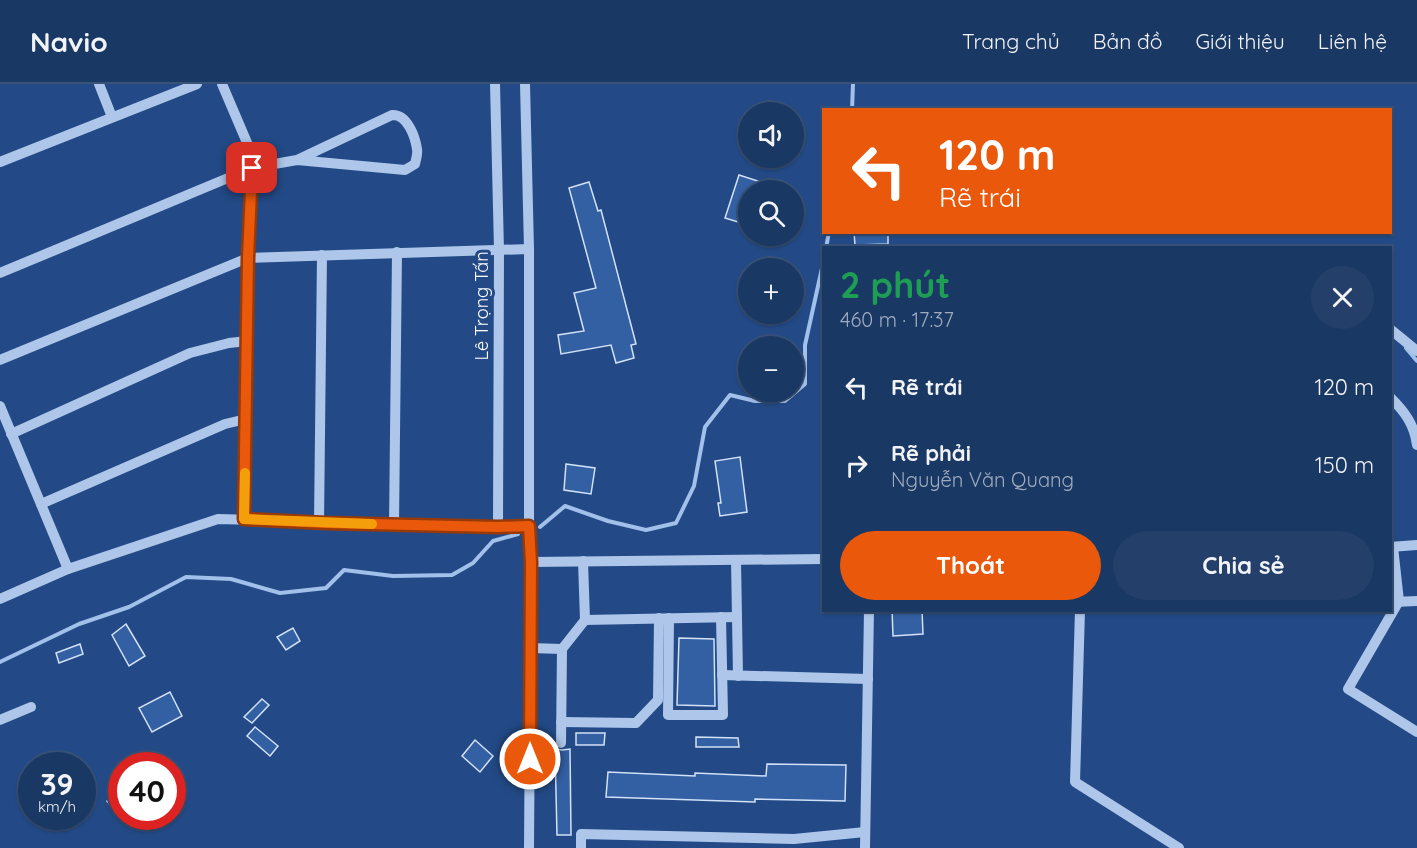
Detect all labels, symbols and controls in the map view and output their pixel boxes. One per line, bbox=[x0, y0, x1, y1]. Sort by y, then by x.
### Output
text: Navio bbox=[30, 24, 108, 59]
text: Trang chủ bbox=[962, 28, 1060, 54]
text: Bản đồ bbox=[1093, 28, 1162, 54]
text: Giới thiệu bbox=[1195, 28, 1285, 54]
text: Liên hệ bbox=[1318, 28, 1387, 54]
map controls bbox=[738, 102, 804, 402]
button: sound bbox=[738, 102, 804, 168]
text: 120 m bbox=[939, 128, 1056, 181]
icon: left bbox=[840, 132, 918, 210]
pin bbox=[226, 142, 277, 193]
icon: arrive bbox=[235, 151, 268, 184]
button: search bbox=[738, 180, 804, 246]
text: Rẽ trái bbox=[939, 180, 1021, 214]
street label: Lê Trọng Tấn bbox=[470, 251, 493, 361]
button: + bbox=[738, 258, 804, 324]
text: 2 phút bbox=[840, 262, 950, 307]
button: close bbox=[1311, 266, 1374, 329]
text: 460 m · 17:37 bbox=[840, 307, 954, 332]
button: − bbox=[738, 336, 804, 402]
icon: left bbox=[840, 371, 873, 404]
text: Rẽ trái bbox=[891, 373, 962, 401]
text: 120 m bbox=[1315, 373, 1374, 401]
text: Rẽ phải bbox=[891, 439, 971, 467]
icon: right bbox=[840, 449, 873, 482]
text: 150 m bbox=[1315, 451, 1374, 479]
text: Nguyễn Văn Quang bbox=[891, 467, 1074, 492]
button: Thoát bbox=[840, 531, 1101, 600]
button: Chia sẻ bbox=[1113, 531, 1374, 600]
position arrow bbox=[498, 727, 562, 791]
speed limit sign: 40 bbox=[108, 752, 186, 830]
text: 39 bbox=[40, 765, 74, 803]
text: km/h bbox=[38, 797, 76, 816]

